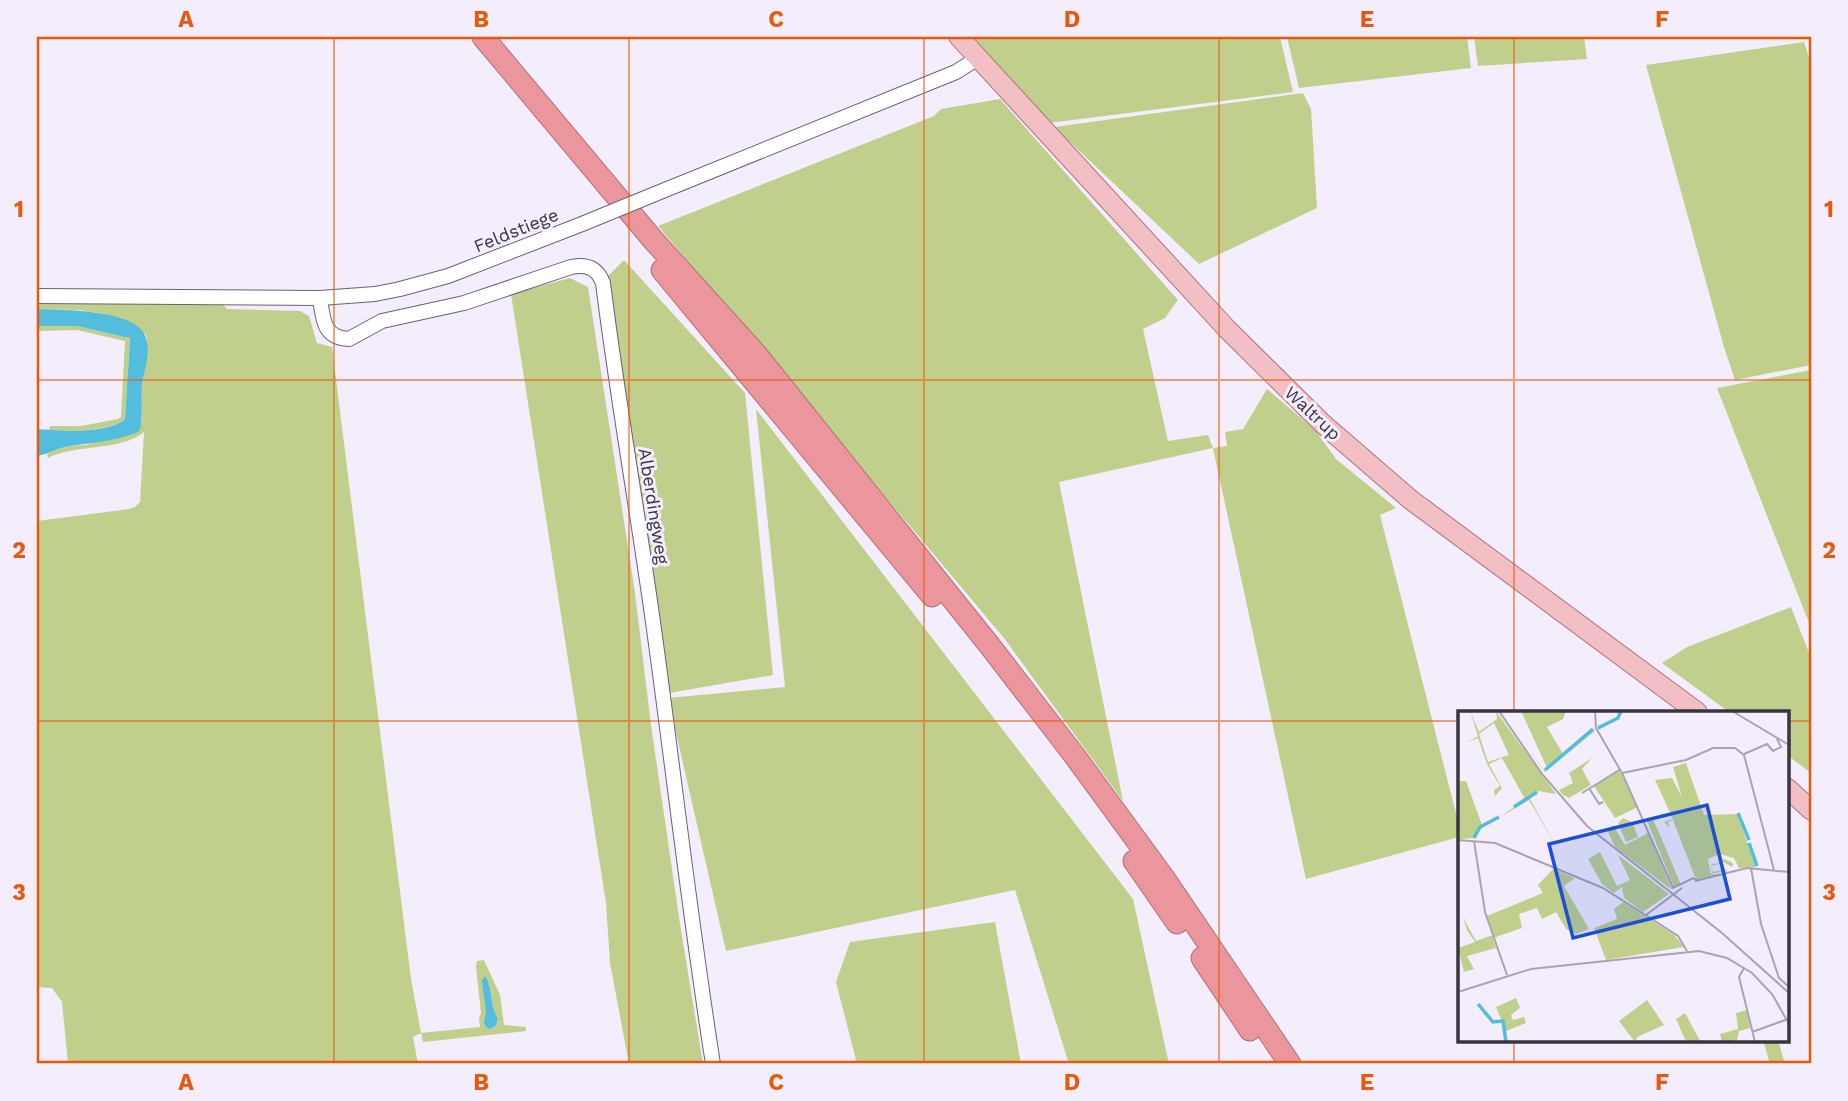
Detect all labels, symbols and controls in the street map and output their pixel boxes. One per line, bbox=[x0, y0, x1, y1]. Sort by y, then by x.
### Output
text: A bbox=[178, 6, 194, 33]
text: B bbox=[473, 6, 489, 33]
text: C bbox=[768, 6, 784, 33]
text: D bbox=[1064, 6, 1080, 33]
text: E bbox=[1360, 6, 1374, 33]
text: F bbox=[1655, 6, 1669, 33]
text: 1 bbox=[14, 196, 24, 223]
text: 1 bbox=[1824, 196, 1834, 223]
street label: Feldstiege bbox=[471, 204, 561, 256]
street label: Waltrup bbox=[1281, 382, 1345, 444]
street label: Alberdingweg bbox=[634, 446, 674, 566]
text: 2 bbox=[12, 537, 26, 564]
text: 2 bbox=[1822, 537, 1836, 564]
inset map bbox=[1458, 711, 1788, 1042]
text: 3 bbox=[12, 879, 26, 906]
text: 3 bbox=[1822, 879, 1836, 906]
text: A bbox=[178, 1069, 194, 1096]
text: B bbox=[473, 1069, 489, 1096]
text: C bbox=[768, 1069, 784, 1096]
text: D bbox=[1064, 1069, 1080, 1096]
text: E bbox=[1360, 1069, 1374, 1096]
text: F bbox=[1655, 1069, 1669, 1096]

